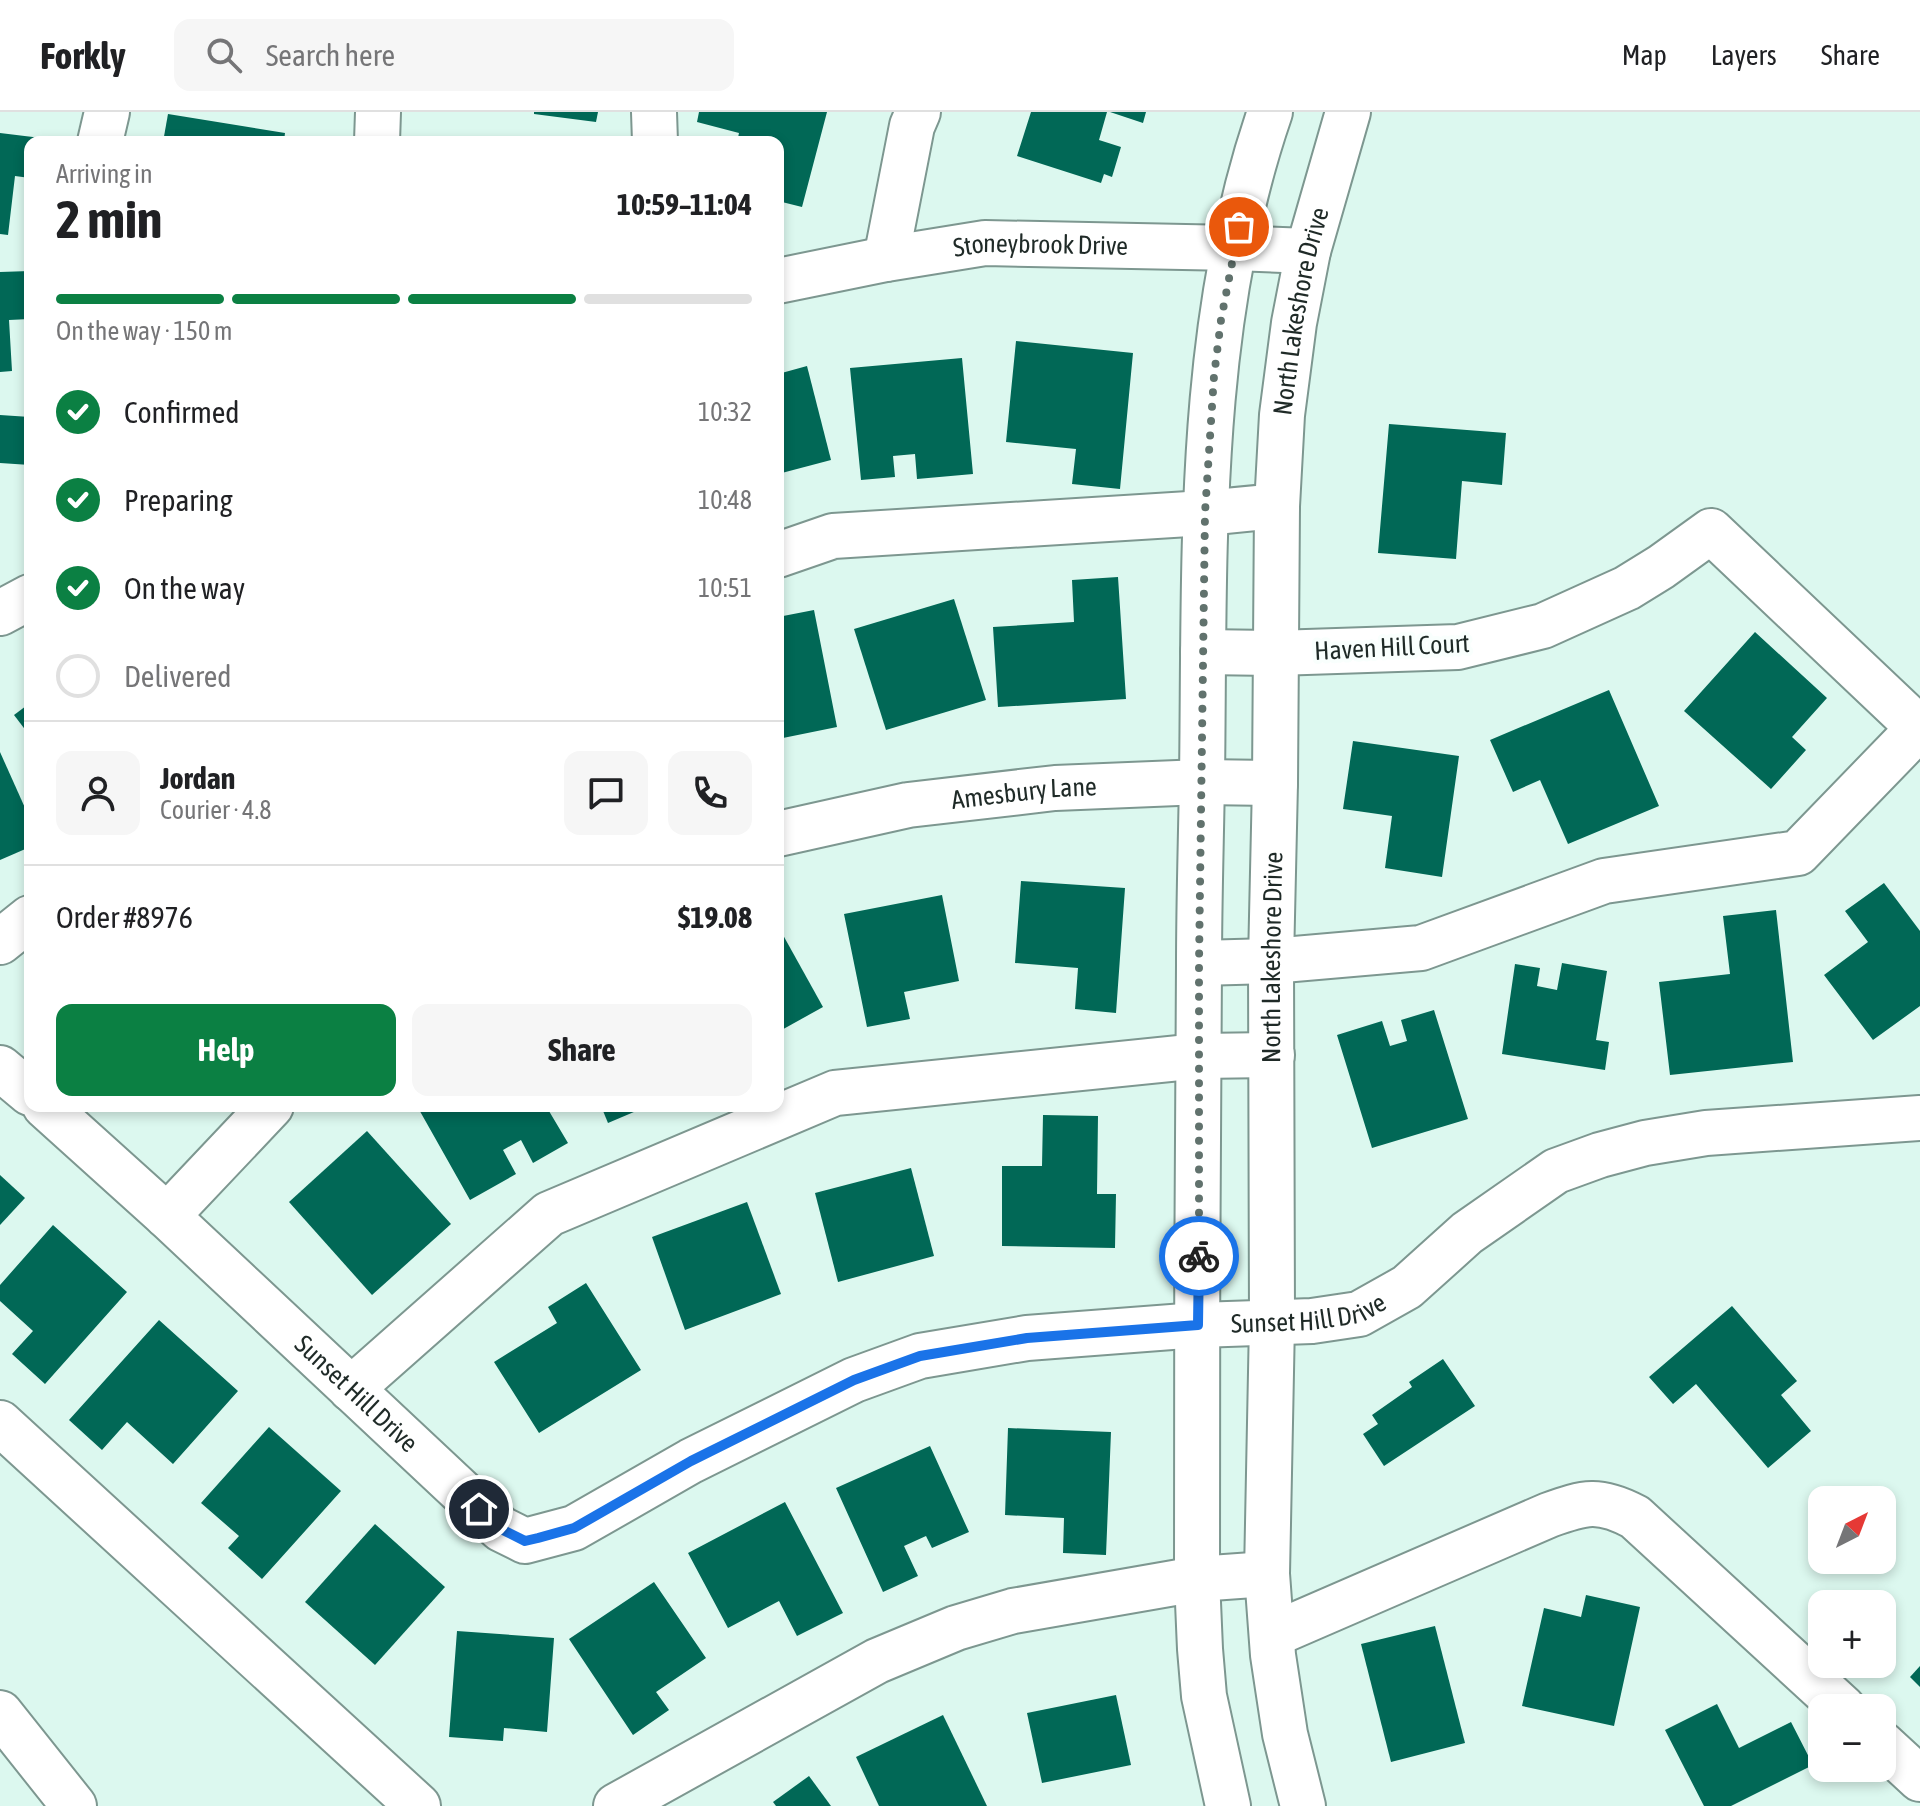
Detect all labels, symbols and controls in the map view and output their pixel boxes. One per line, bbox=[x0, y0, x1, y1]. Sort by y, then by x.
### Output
search box bbox=[174, 19, 734, 91]
icon: search bbox=[202, 33, 246, 77]
text: Forkly bbox=[40, 34, 126, 77]
text: Search here bbox=[266, 38, 395, 72]
text: Map bbox=[1622, 39, 1667, 71]
text: Layers bbox=[1711, 39, 1777, 71]
text: Share bbox=[1821, 39, 1880, 71]
text: Arriving in bbox=[56, 159, 153, 189]
text: 10:59–11:04 bbox=[617, 187, 752, 221]
text: 2 min bbox=[56, 189, 162, 249]
pin bbox=[1205, 193, 1273, 261]
street label: North Lakeshore Drive bbox=[1267, 204, 1335, 417]
icon: bag bbox=[1217, 205, 1261, 249]
street label: Stoneybrook Drive bbox=[951, 228, 1128, 263]
text: On the way · 150 m bbox=[56, 316, 233, 346]
icon: check bbox=[56, 390, 100, 434]
text: Confirmed bbox=[124, 395, 239, 429]
text: 10:32 bbox=[698, 397, 752, 427]
icon: check bbox=[56, 478, 100, 522]
text: Preparing bbox=[124, 483, 233, 517]
text: 10:48 bbox=[698, 485, 752, 515]
icon: check bbox=[56, 566, 100, 610]
text: On the way bbox=[124, 571, 245, 605]
text: 10:51 bbox=[698, 573, 752, 603]
street label: Haven Hill Court bbox=[1314, 628, 1470, 666]
text: Delivered bbox=[124, 659, 232, 693]
button: person bbox=[56, 751, 140, 835]
button: chat bbox=[564, 751, 648, 835]
button: phone bbox=[668, 751, 752, 835]
text: Jordan bbox=[160, 761, 235, 795]
street label: Amesbury Lane bbox=[950, 771, 1097, 815]
text: Courier · 4.8 bbox=[160, 795, 271, 825]
street label: North Lakeshore Drive bbox=[1256, 852, 1288, 1063]
text: Order #8976 bbox=[56, 900, 193, 934]
text: $19.08 bbox=[678, 900, 752, 934]
button: Help bbox=[56, 1004, 396, 1096]
button: Share bbox=[412, 1004, 752, 1096]
courier bbox=[1159, 1216, 1239, 1296]
icon: bike bbox=[1177, 1234, 1221, 1278]
street label: Sunset Hill Drive bbox=[1230, 1287, 1391, 1339]
street label: Sunset Hill Drive bbox=[289, 1329, 424, 1458]
pin bbox=[445, 1475, 513, 1543]
north arrow bbox=[1808, 1486, 1896, 1574]
map controls bbox=[1808, 1486, 1896, 1782]
icon: home bbox=[457, 1487, 501, 1531]
button: + bbox=[1808, 1590, 1896, 1678]
button: − bbox=[1808, 1694, 1896, 1782]

